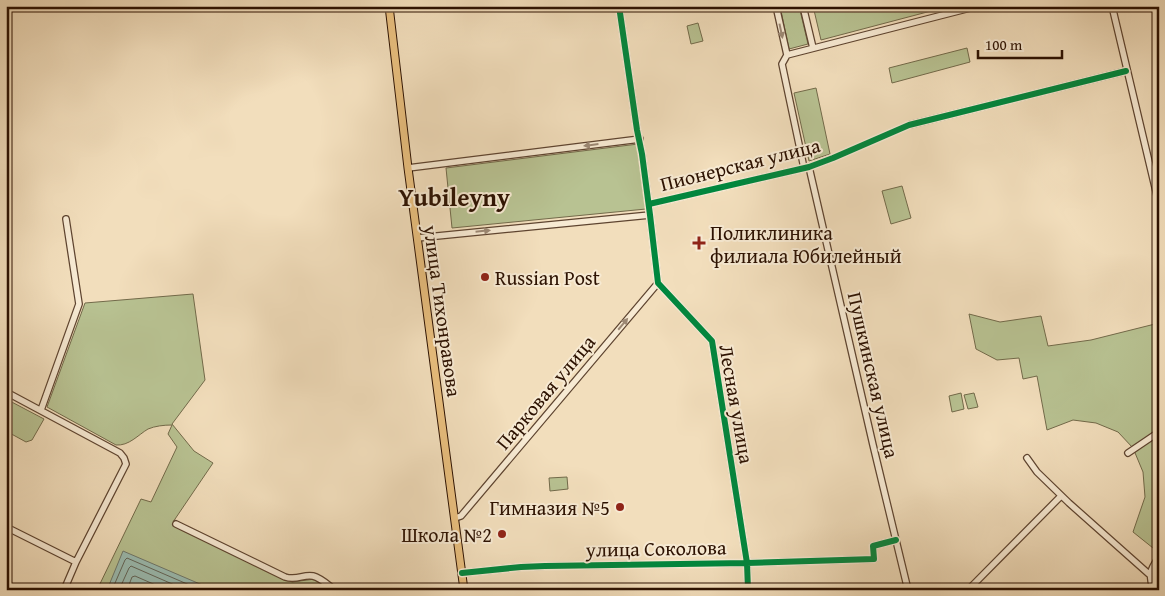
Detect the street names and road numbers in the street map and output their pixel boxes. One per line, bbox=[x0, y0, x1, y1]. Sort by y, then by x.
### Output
street label: Пионерская улица bbox=[657, 130, 824, 198]
street label: улица Тихонравова bbox=[416, 222, 469, 399]
street label: Пушкинская улица bbox=[841, 289, 907, 461]
street label: Парковая улица bbox=[488, 328, 602, 456]
street label: Лесная улица bbox=[712, 342, 762, 466]
street label: улица Соколова bbox=[584, 532, 727, 564]

